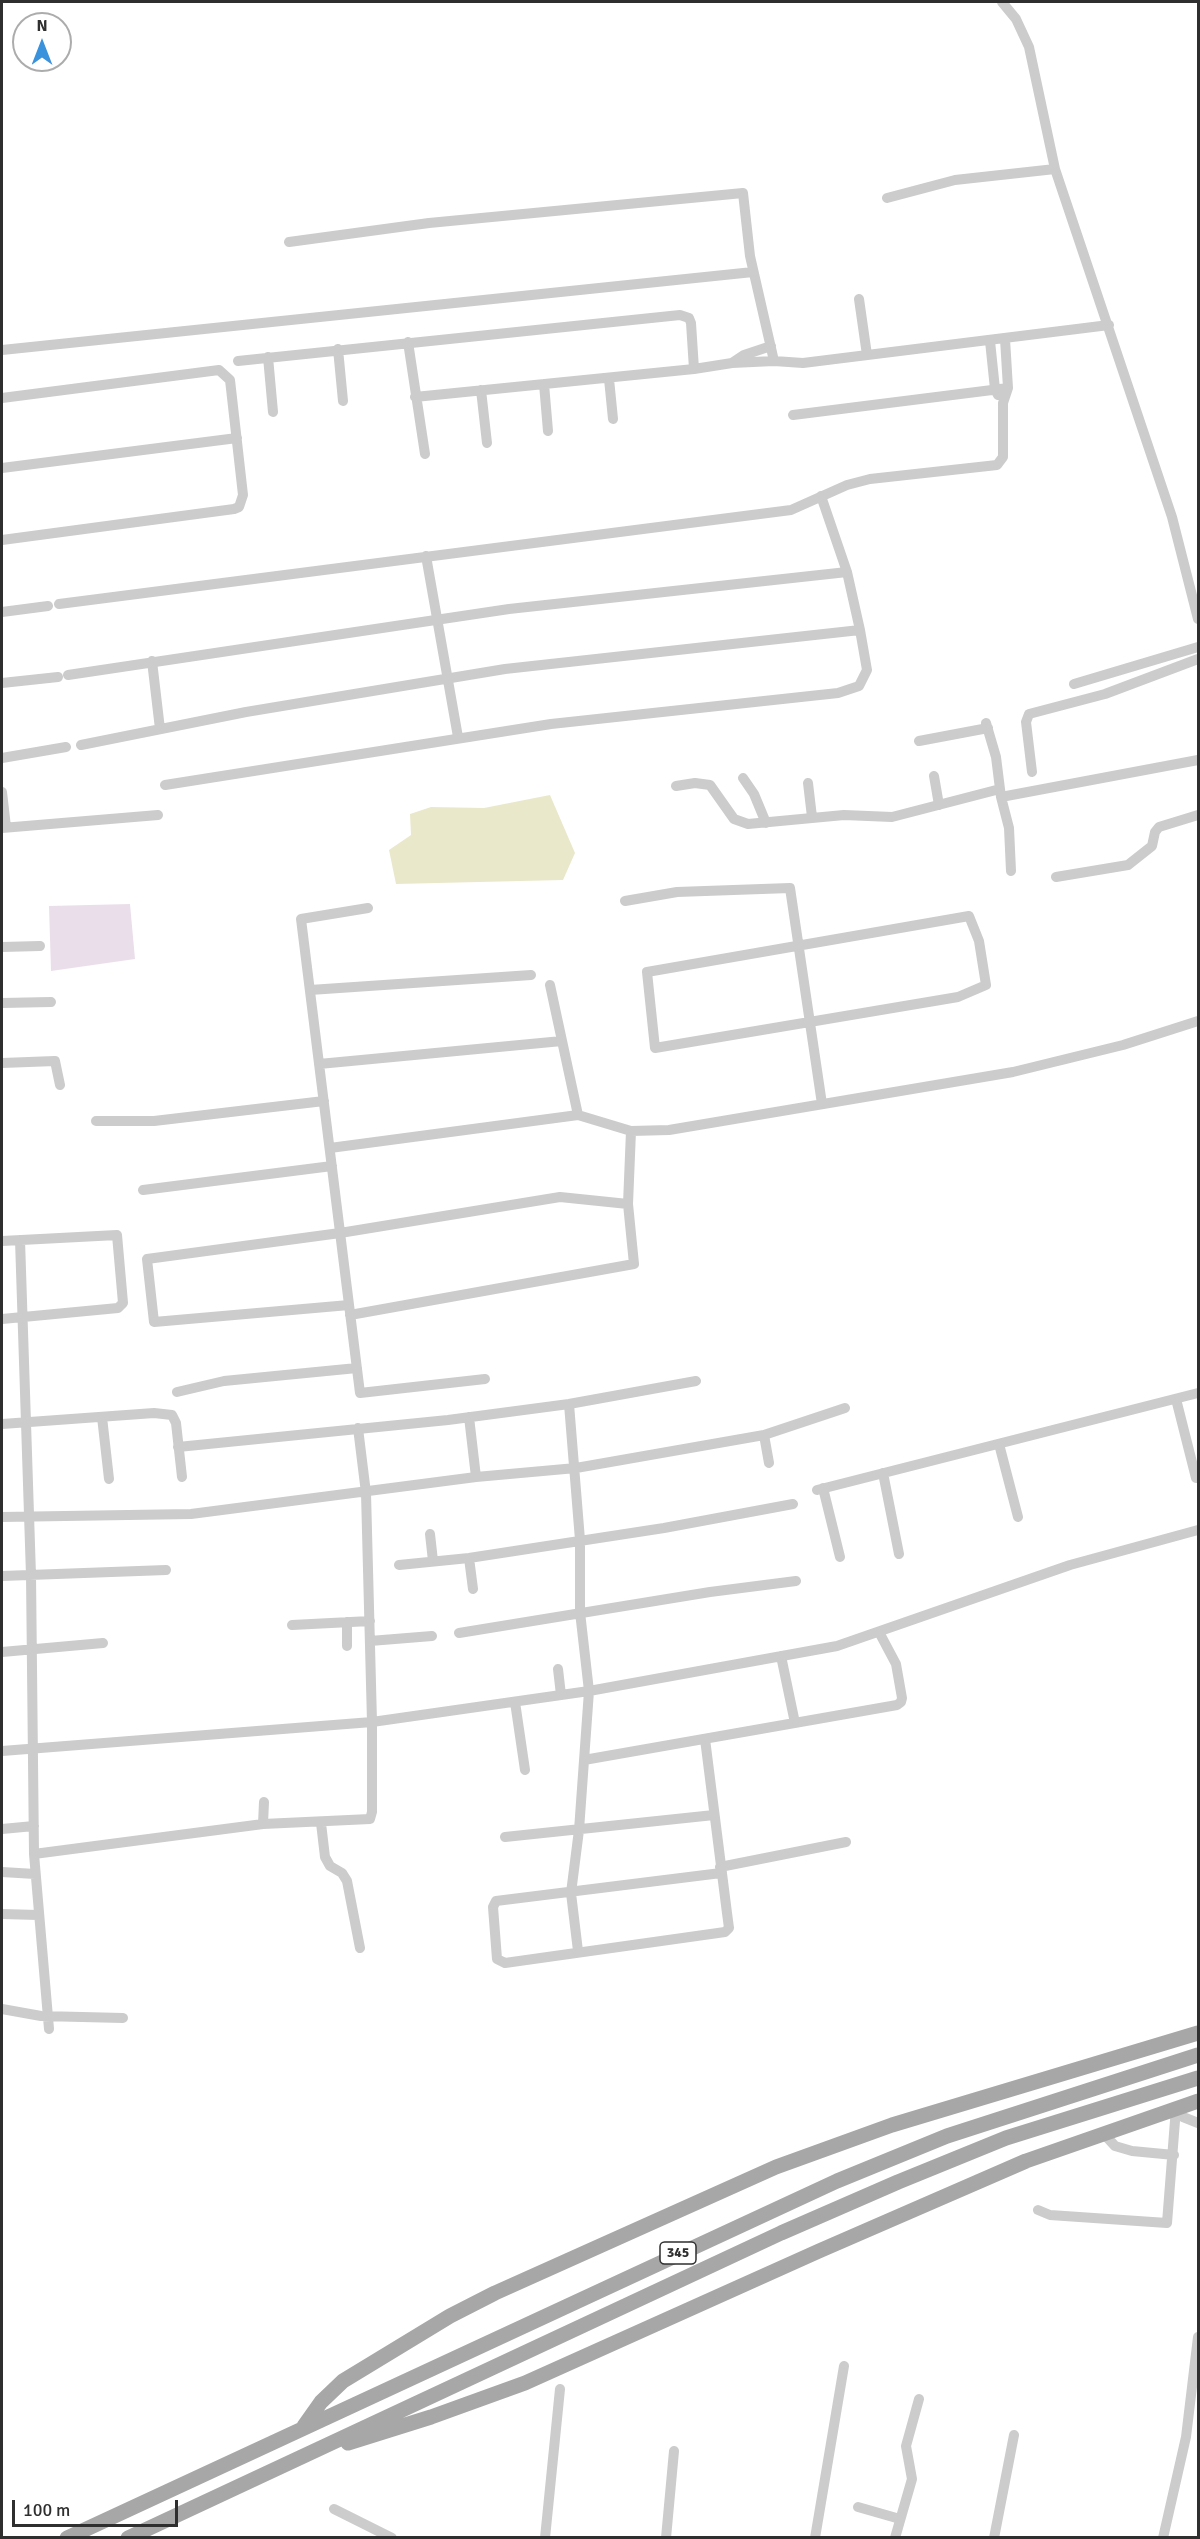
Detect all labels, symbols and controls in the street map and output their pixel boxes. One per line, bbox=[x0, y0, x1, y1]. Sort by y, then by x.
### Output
north arrow bbox=[12, 12, 72, 72]
text: N bbox=[36, 16, 48, 36]
road number: 345 bbox=[660, 2242, 696, 2264]
scale bar bbox=[15, 2488, 182, 2526]
text: 100 m bbox=[23, 2499, 70, 2521]

